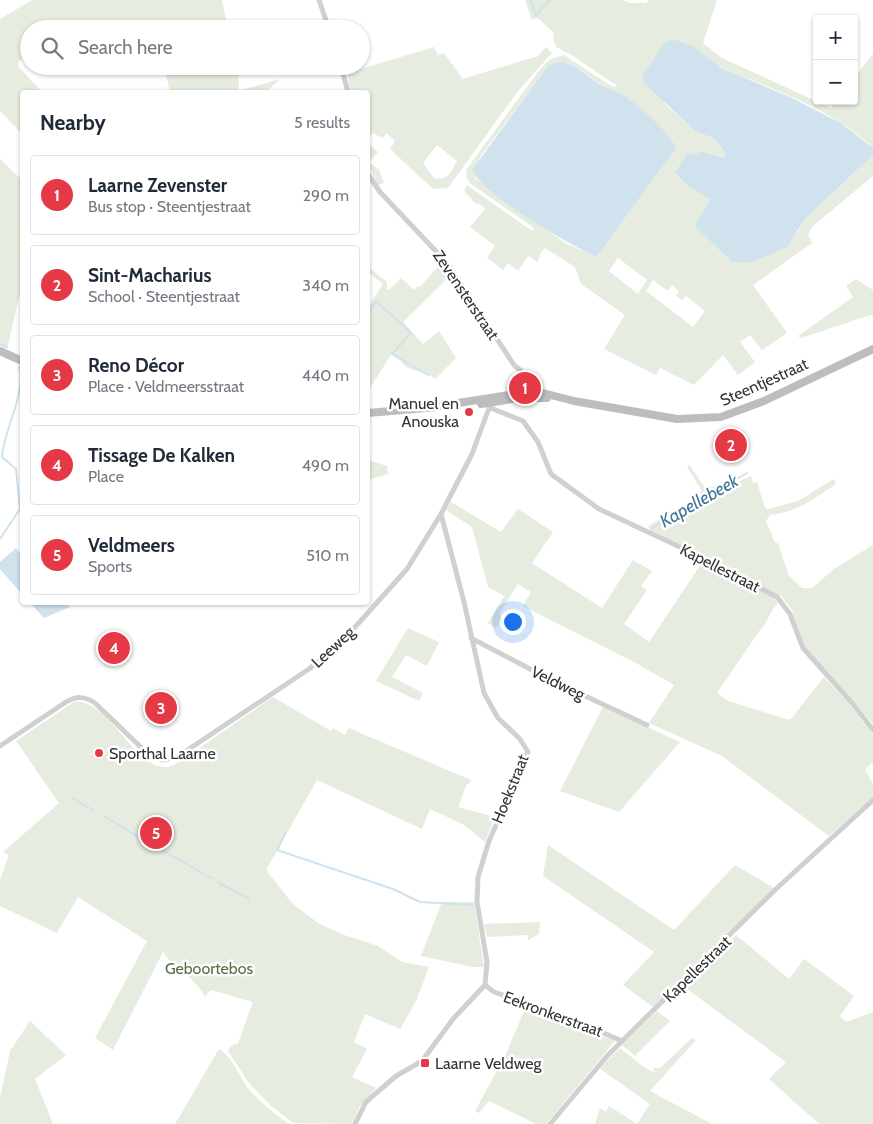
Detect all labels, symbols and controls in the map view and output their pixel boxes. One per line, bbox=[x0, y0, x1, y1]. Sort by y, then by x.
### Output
map controls bbox=[813, 15, 858, 105]
button: + bbox=[813, 15, 858, 60]
search box bbox=[20, 20, 370, 75]
icon: search bbox=[38, 34, 66, 62]
text: Search here bbox=[78, 36, 172, 59]
button: − bbox=[813, 60, 858, 105]
text: Nearby bbox=[40, 110, 106, 135]
text: 5 results bbox=[294, 113, 350, 132]
text: Laarne Zevenster bbox=[88, 174, 227, 197]
text: 1 bbox=[54, 186, 60, 205]
text: 290 m bbox=[303, 186, 349, 205]
text: Bus stop · Steentjestraat bbox=[88, 197, 251, 216]
street label: Zevensterstraat bbox=[429, 247, 503, 344]
text: Sint-Macharius bbox=[88, 264, 211, 287]
text: 2 bbox=[53, 276, 61, 295]
text: 340 m bbox=[302, 276, 349, 295]
text: School · Steentjestraat bbox=[88, 287, 240, 306]
text: Reno Décor bbox=[88, 354, 184, 377]
street label: Steentjestraat bbox=[717, 354, 811, 410]
text: 3 bbox=[53, 366, 61, 385]
text: 440 m bbox=[302, 366, 349, 385]
pin: 1 bbox=[509, 369, 541, 407]
text: Place · Veldmeersstraat bbox=[88, 377, 244, 396]
place label: Manuel en Anouska bbox=[388, 394, 459, 431]
marker: Manuel en Anouska bbox=[463, 406, 475, 418]
pin: 2 bbox=[715, 426, 747, 464]
text: Tissage De Kalken bbox=[88, 444, 235, 467]
text: 4 bbox=[52, 456, 62, 475]
text: 490 m bbox=[302, 456, 349, 475]
text: Place bbox=[88, 467, 124, 486]
water label: Kapellebeek bbox=[656, 469, 743, 532]
text: Veldmeers bbox=[88, 534, 175, 557]
street label: Kapellestraat bbox=[677, 540, 764, 596]
text: 5 bbox=[53, 546, 61, 565]
text: 510 m bbox=[306, 546, 349, 565]
text: Sports bbox=[88, 557, 132, 576]
your location bbox=[500, 609, 526, 635]
street label: Leeweg bbox=[308, 622, 359, 672]
pin: 4 bbox=[98, 629, 130, 667]
street label: Veldweg bbox=[528, 662, 589, 705]
pin: 3 bbox=[145, 689, 177, 727]
place label: Sporthal Laarne bbox=[109, 744, 216, 763]
marker: Sporthal Laarne bbox=[93, 747, 105, 759]
street label: Hoekstraat bbox=[488, 751, 533, 826]
pin: 5 bbox=[140, 814, 172, 852]
street label: Kapellestraat bbox=[659, 932, 735, 1006]
park label: Geboortebos bbox=[165, 959, 253, 978]
street label: Eekronkerstraat bbox=[501, 987, 606, 1041]
place label: Laarne Veldweg bbox=[435, 1054, 542, 1073]
marker: Laarne Veldweg bbox=[419, 1057, 431, 1069]

